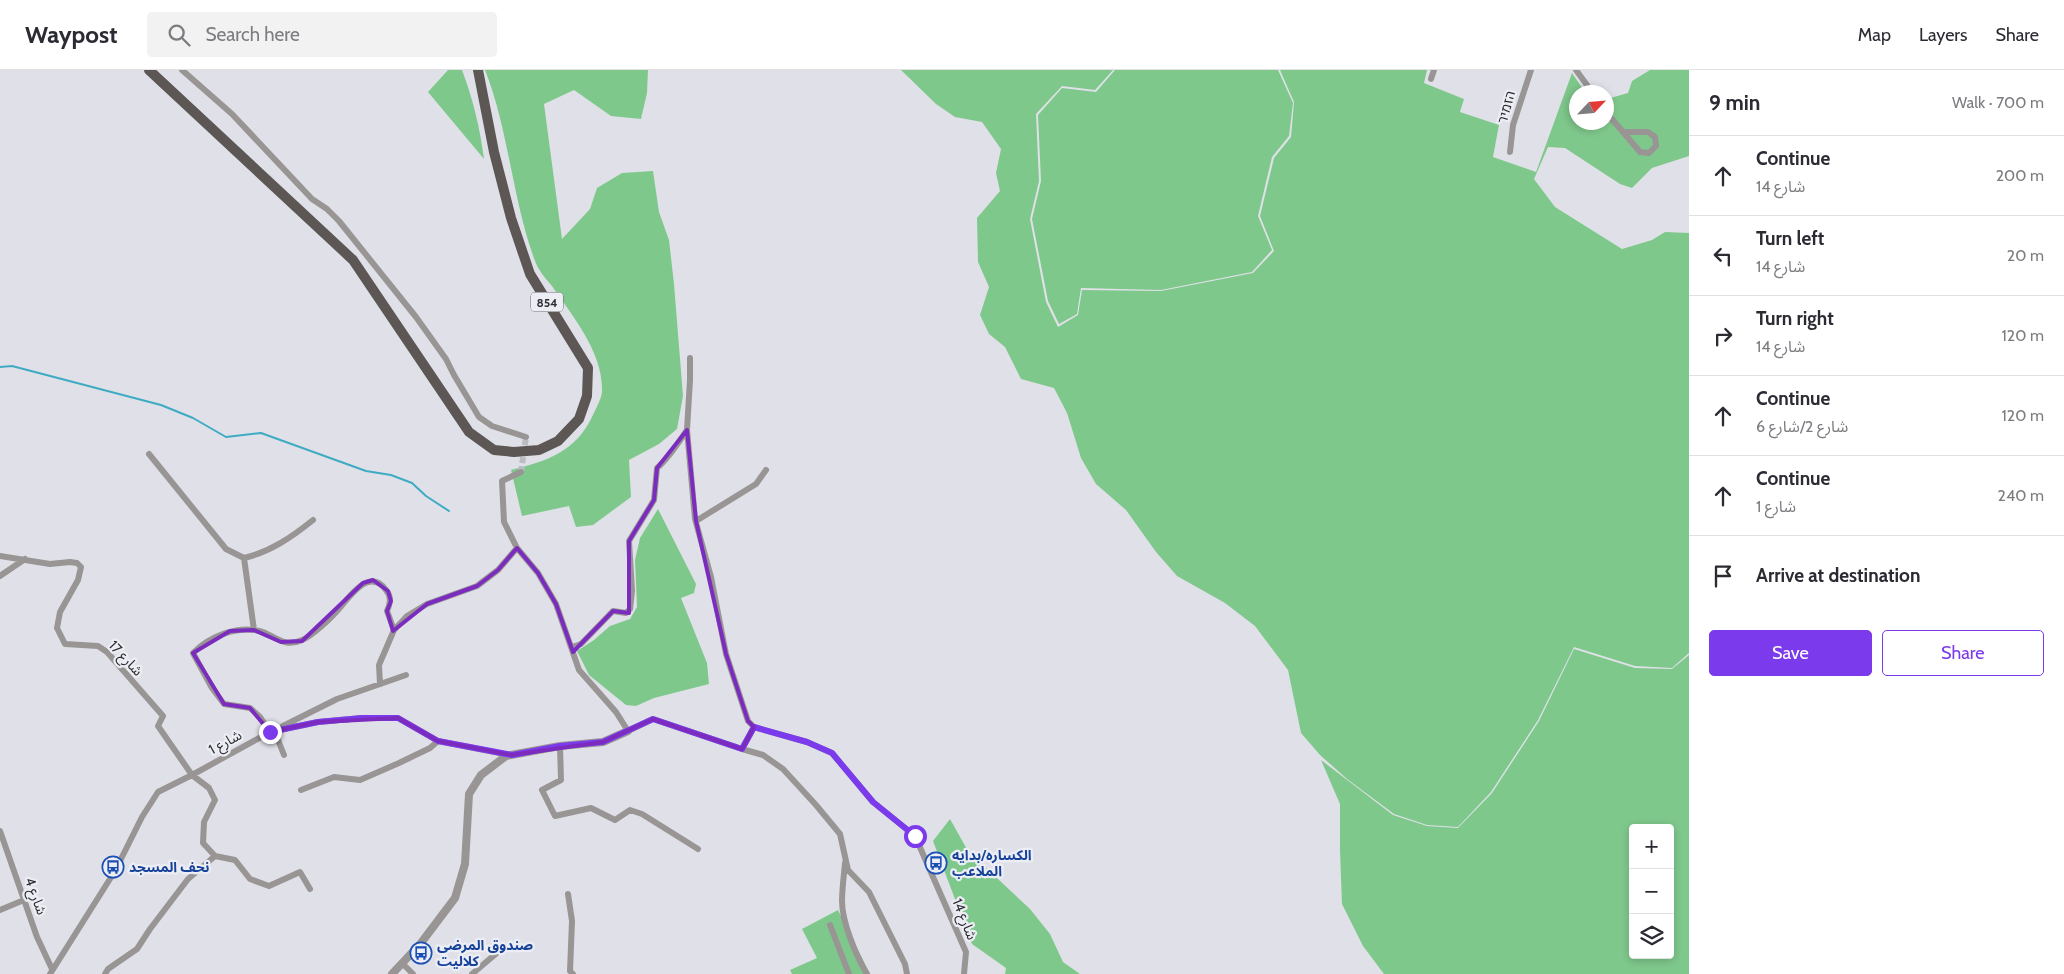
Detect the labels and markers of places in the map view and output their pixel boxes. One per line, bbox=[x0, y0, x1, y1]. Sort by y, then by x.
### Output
place label: الكساره/بدايه الملاعب bbox=[952, 846, 1032, 880]
bus stop icon: الكساره/بدايه الملاعب bbox=[924, 851, 948, 875]
bus stop icon: نحف المسجد bbox=[101, 855, 125, 879]
place label: نحف المسجد bbox=[129, 858, 210, 876]
place label: صندوق المرضى كلاليت bbox=[437, 936, 534, 970]
bus stop icon: صندوق المرضى كلاليت bbox=[409, 941, 433, 965]

